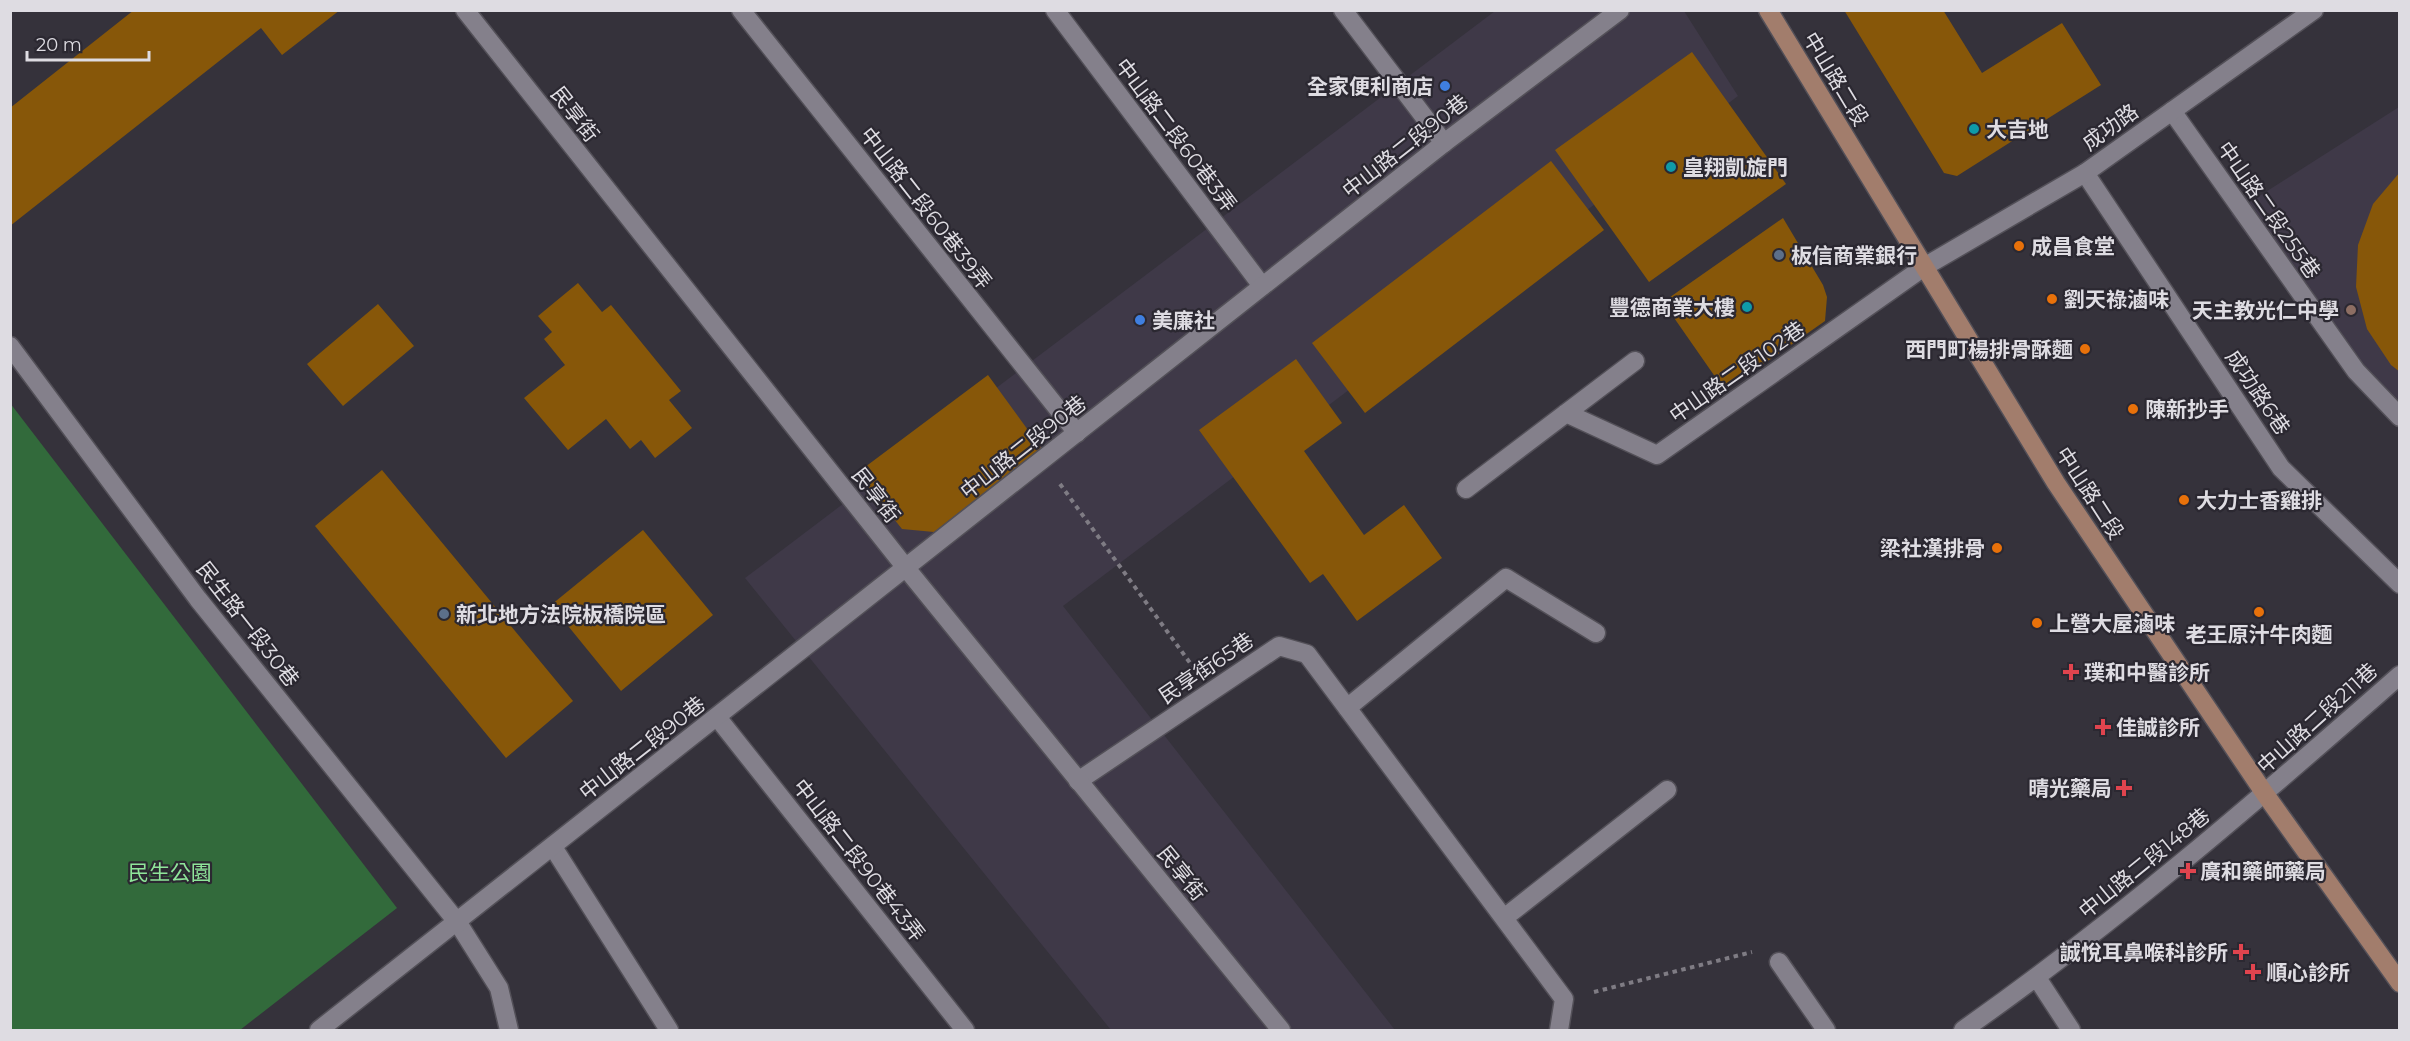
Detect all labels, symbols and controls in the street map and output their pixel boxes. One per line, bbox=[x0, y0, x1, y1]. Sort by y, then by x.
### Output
scale bar bbox=[27, 24, 148, 62]
street label: 中山路二段 bbox=[1798, 28, 1874, 130]
text: 20 m bbox=[36, 34, 82, 56]
street label: 中山路二段60巷3弄 bbox=[1110, 53, 1242, 217]
place label: 全家便利商店 bbox=[1307, 74, 1433, 99]
marker: 全家便利商店 bbox=[1438, 79, 1452, 93]
street label: 民享街 bbox=[546, 81, 604, 147]
street label: 中山路二段90巷 bbox=[1337, 89, 1473, 203]
street label: 成功路 bbox=[2077, 98, 2143, 156]
place label: 大吉地 bbox=[1986, 117, 2049, 142]
street label: 中山路二段60巷39弄 bbox=[855, 122, 997, 294]
marker: 大吉地 bbox=[1967, 122, 1981, 136]
street label: 中山路二段255巷 bbox=[2212, 137, 2326, 283]
place label: 皇翔凱旋門 bbox=[1683, 155, 1788, 180]
marker: 皇翔凱旋門 bbox=[1664, 160, 1678, 174]
place label: 成昌食堂 bbox=[2031, 234, 2115, 259]
marker: 成昌食堂 bbox=[2012, 239, 2026, 253]
place label: 板信商業銀行 bbox=[1791, 243, 1917, 268]
marker: 板信商業銀行 bbox=[1772, 248, 1786, 262]
place label: 劉天祿滷味 bbox=[2064, 287, 2169, 312]
marker: 劉天祿滷味 bbox=[2045, 292, 2059, 306]
place label: 豐德商業大樓 bbox=[1609, 295, 1735, 320]
place label: 天主教光仁中學 bbox=[2192, 298, 2339, 323]
marker: 豐德商業大樓 bbox=[1740, 300, 1754, 314]
marker: 天主教光仁中學 bbox=[2344, 303, 2358, 317]
place label: 美廉社 bbox=[1152, 308, 1215, 333]
marker: 美廉社 bbox=[1133, 313, 1147, 327]
street label: 中山路二段102巷 bbox=[1665, 316, 1809, 428]
place label: 西門町楊排骨酥麵 bbox=[1905, 337, 2073, 362]
marker: 西門町楊排骨酥麵 bbox=[2078, 342, 2092, 356]
street label: 成功路6巷 bbox=[2221, 345, 2295, 439]
street label: 中山路二段90巷 bbox=[955, 390, 1091, 504]
place label: 陳新抄手 bbox=[2145, 397, 2229, 422]
marker: 陳新抄手 bbox=[2126, 402, 2140, 416]
street label: 中山路二段 bbox=[2051, 442, 2129, 544]
street label: 民享街 bbox=[847, 462, 905, 528]
place label: 大力士香雞排 bbox=[2196, 488, 2322, 513]
marker: 大力士香雞排 bbox=[2177, 493, 2191, 507]
place label: 梁社漢排骨 bbox=[1880, 536, 1985, 561]
marker: 梁社漢排骨 bbox=[1990, 541, 2004, 555]
street label: 民生路一段30巷 bbox=[191, 557, 305, 691]
place label: 新北地方法院板橋院區 bbox=[456, 602, 666, 627]
marker: 老王原汁牛肉麵 bbox=[2252, 605, 2266, 619]
marker: 新北地方法院板橋院區 bbox=[437, 607, 451, 621]
place label: 上營大屋滷味 bbox=[2049, 611, 2175, 636]
marker: 上營大屋滷味 bbox=[2030, 616, 2044, 630]
place label: 老王原汁牛肉麵 bbox=[2186, 622, 2333, 647]
street label: 民享街65巷 bbox=[1154, 627, 1258, 709]
street label: 中山路二段211巷 bbox=[2252, 657, 2382, 779]
place label: 璞和中醫診所 bbox=[2084, 660, 2210, 685]
marker: 璞和中醫診所 bbox=[2062, 663, 2080, 681]
street label: 中山路二段90巷 bbox=[574, 691, 710, 805]
place label: 佳誠診所 bbox=[2116, 715, 2200, 740]
marker: 佳誠診所 bbox=[2094, 718, 2112, 736]
street label: 中山路二段90巷43弄 bbox=[788, 774, 930, 946]
place label: 晴光藥局 bbox=[2028, 776, 2112, 801]
marker: 晴光藥局 bbox=[2117, 781, 2131, 795]
street label: 中山路二段148巷 bbox=[2074, 803, 2214, 923]
street label: 民享街 bbox=[1152, 841, 1212, 905]
place label: 廣和藥師藥局 bbox=[2200, 859, 2326, 884]
park label: 民生公園 bbox=[128, 860, 212, 885]
marker: 廣和藥師藥局 bbox=[2181, 864, 2195, 878]
place label: 誠悅耳鼻喉科診所 bbox=[2060, 940, 2228, 965]
marker: 誠悅耳鼻喉科診所 bbox=[2232, 943, 2250, 961]
place label: 順心診所 bbox=[2266, 960, 2350, 985]
marker: 順心診所 bbox=[2244, 963, 2262, 981]

